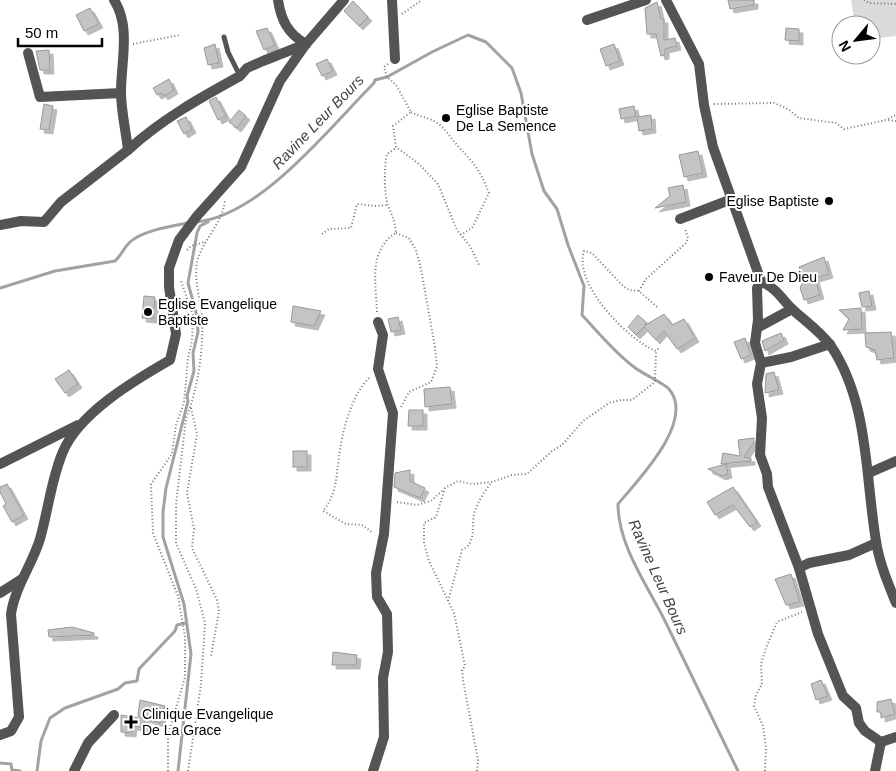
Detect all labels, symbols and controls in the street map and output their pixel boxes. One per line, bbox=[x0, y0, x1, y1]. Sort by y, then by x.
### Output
scale bar bbox=[18, 15, 101, 47]
north arrow bbox=[831, 15, 881, 65]
text: 50 m bbox=[25, 24, 58, 41]
text: N bbox=[835, 38, 854, 55]
water label: Ravine Leur Bours bbox=[268, 71, 367, 172]
place label: Eglise Baptiste De La Semence bbox=[456, 102, 557, 134]
marker: Eglise Baptiste De La Semence bbox=[440, 112, 452, 124]
place label: Eglise Baptiste bbox=[726, 193, 819, 209]
marker: Eglise Baptiste bbox=[823, 195, 835, 207]
place label: Faveur De Dieu bbox=[719, 269, 817, 285]
marker: Faveur De Dieu bbox=[703, 271, 715, 283]
place label: Eglise Evangelique Baptiste bbox=[158, 296, 277, 328]
marker: Eglise Evangelique Baptiste bbox=[142, 306, 154, 318]
water label: Ravine Leur Bours bbox=[625, 517, 692, 637]
place label: Clinique Evangelique De La Grace bbox=[142, 706, 274, 738]
marker: Clinique Evangelique De La Grace bbox=[124, 715, 138, 729]

